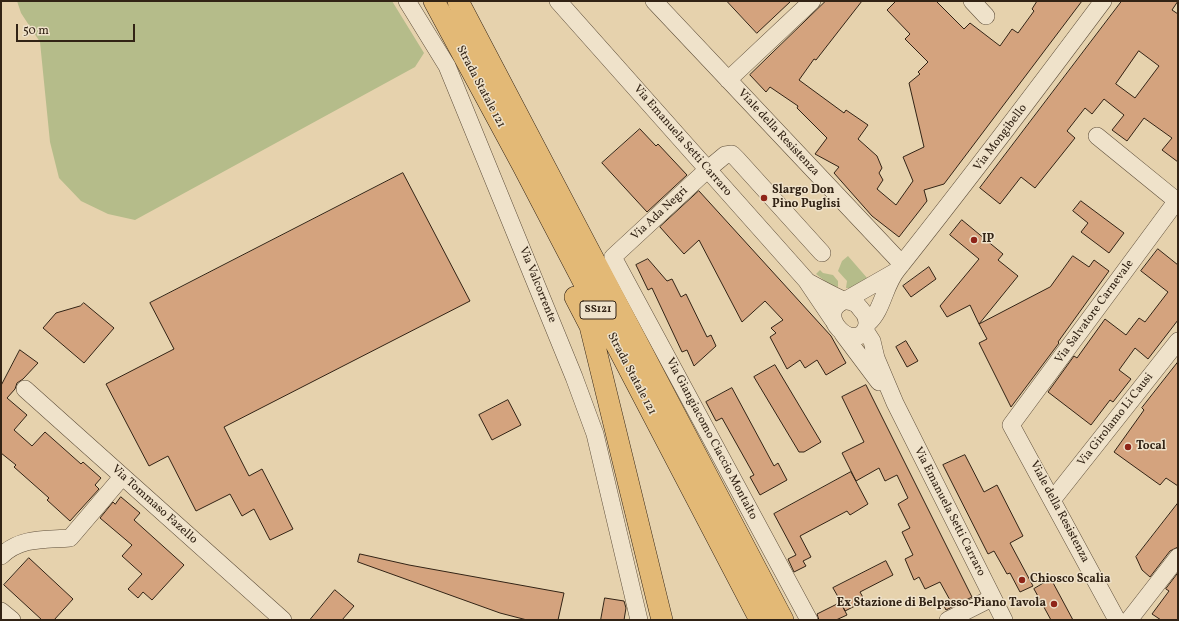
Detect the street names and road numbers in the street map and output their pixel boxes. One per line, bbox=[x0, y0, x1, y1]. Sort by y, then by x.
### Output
street label: Strada Statale 121 bbox=[452, 43, 508, 131]
street label: Via Emanuela Setti Carraro bbox=[630, 82, 734, 200]
street label: Viale della Resistenza bbox=[734, 87, 822, 179]
street label: Via Mongibello bbox=[971, 102, 1031, 174]
street label: Via Ada Negri bbox=[629, 184, 691, 244]
street label: Via Valcorrente bbox=[515, 245, 559, 325]
street label: Via Salvatore Carnevale bbox=[1053, 257, 1137, 367]
road number: SS121 bbox=[580, 301, 616, 319]
street label: Strada Statale 121 bbox=[603, 330, 659, 418]
street label: Via Giangiacomo Ciaccio Montalto bbox=[662, 356, 760, 522]
street label: Via Girolamo Li Causi bbox=[1075, 371, 1157, 469]
street label: Via Emanuela Setti Carraro bbox=[910, 445, 988, 579]
street label: Viale della Resistenza bbox=[1026, 459, 1092, 565]
street label: Via Tommaso Fazello bbox=[108, 463, 200, 547]

